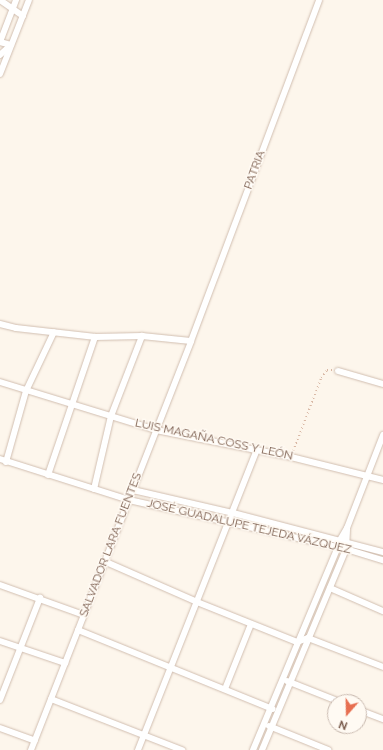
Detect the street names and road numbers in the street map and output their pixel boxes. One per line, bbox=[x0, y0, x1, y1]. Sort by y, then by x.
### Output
street label: PATRIA bbox=[241, 149, 269, 191]
street label: LUIS MAGAÑA COSS Y LEÓN bbox=[133, 416, 295, 464]
street label: SALVADOR LARA FUENTES bbox=[77, 471, 145, 619]
street label: JOSÉ GUADALUPE TEJEDA VÁZQUEZ bbox=[145, 496, 353, 558]

